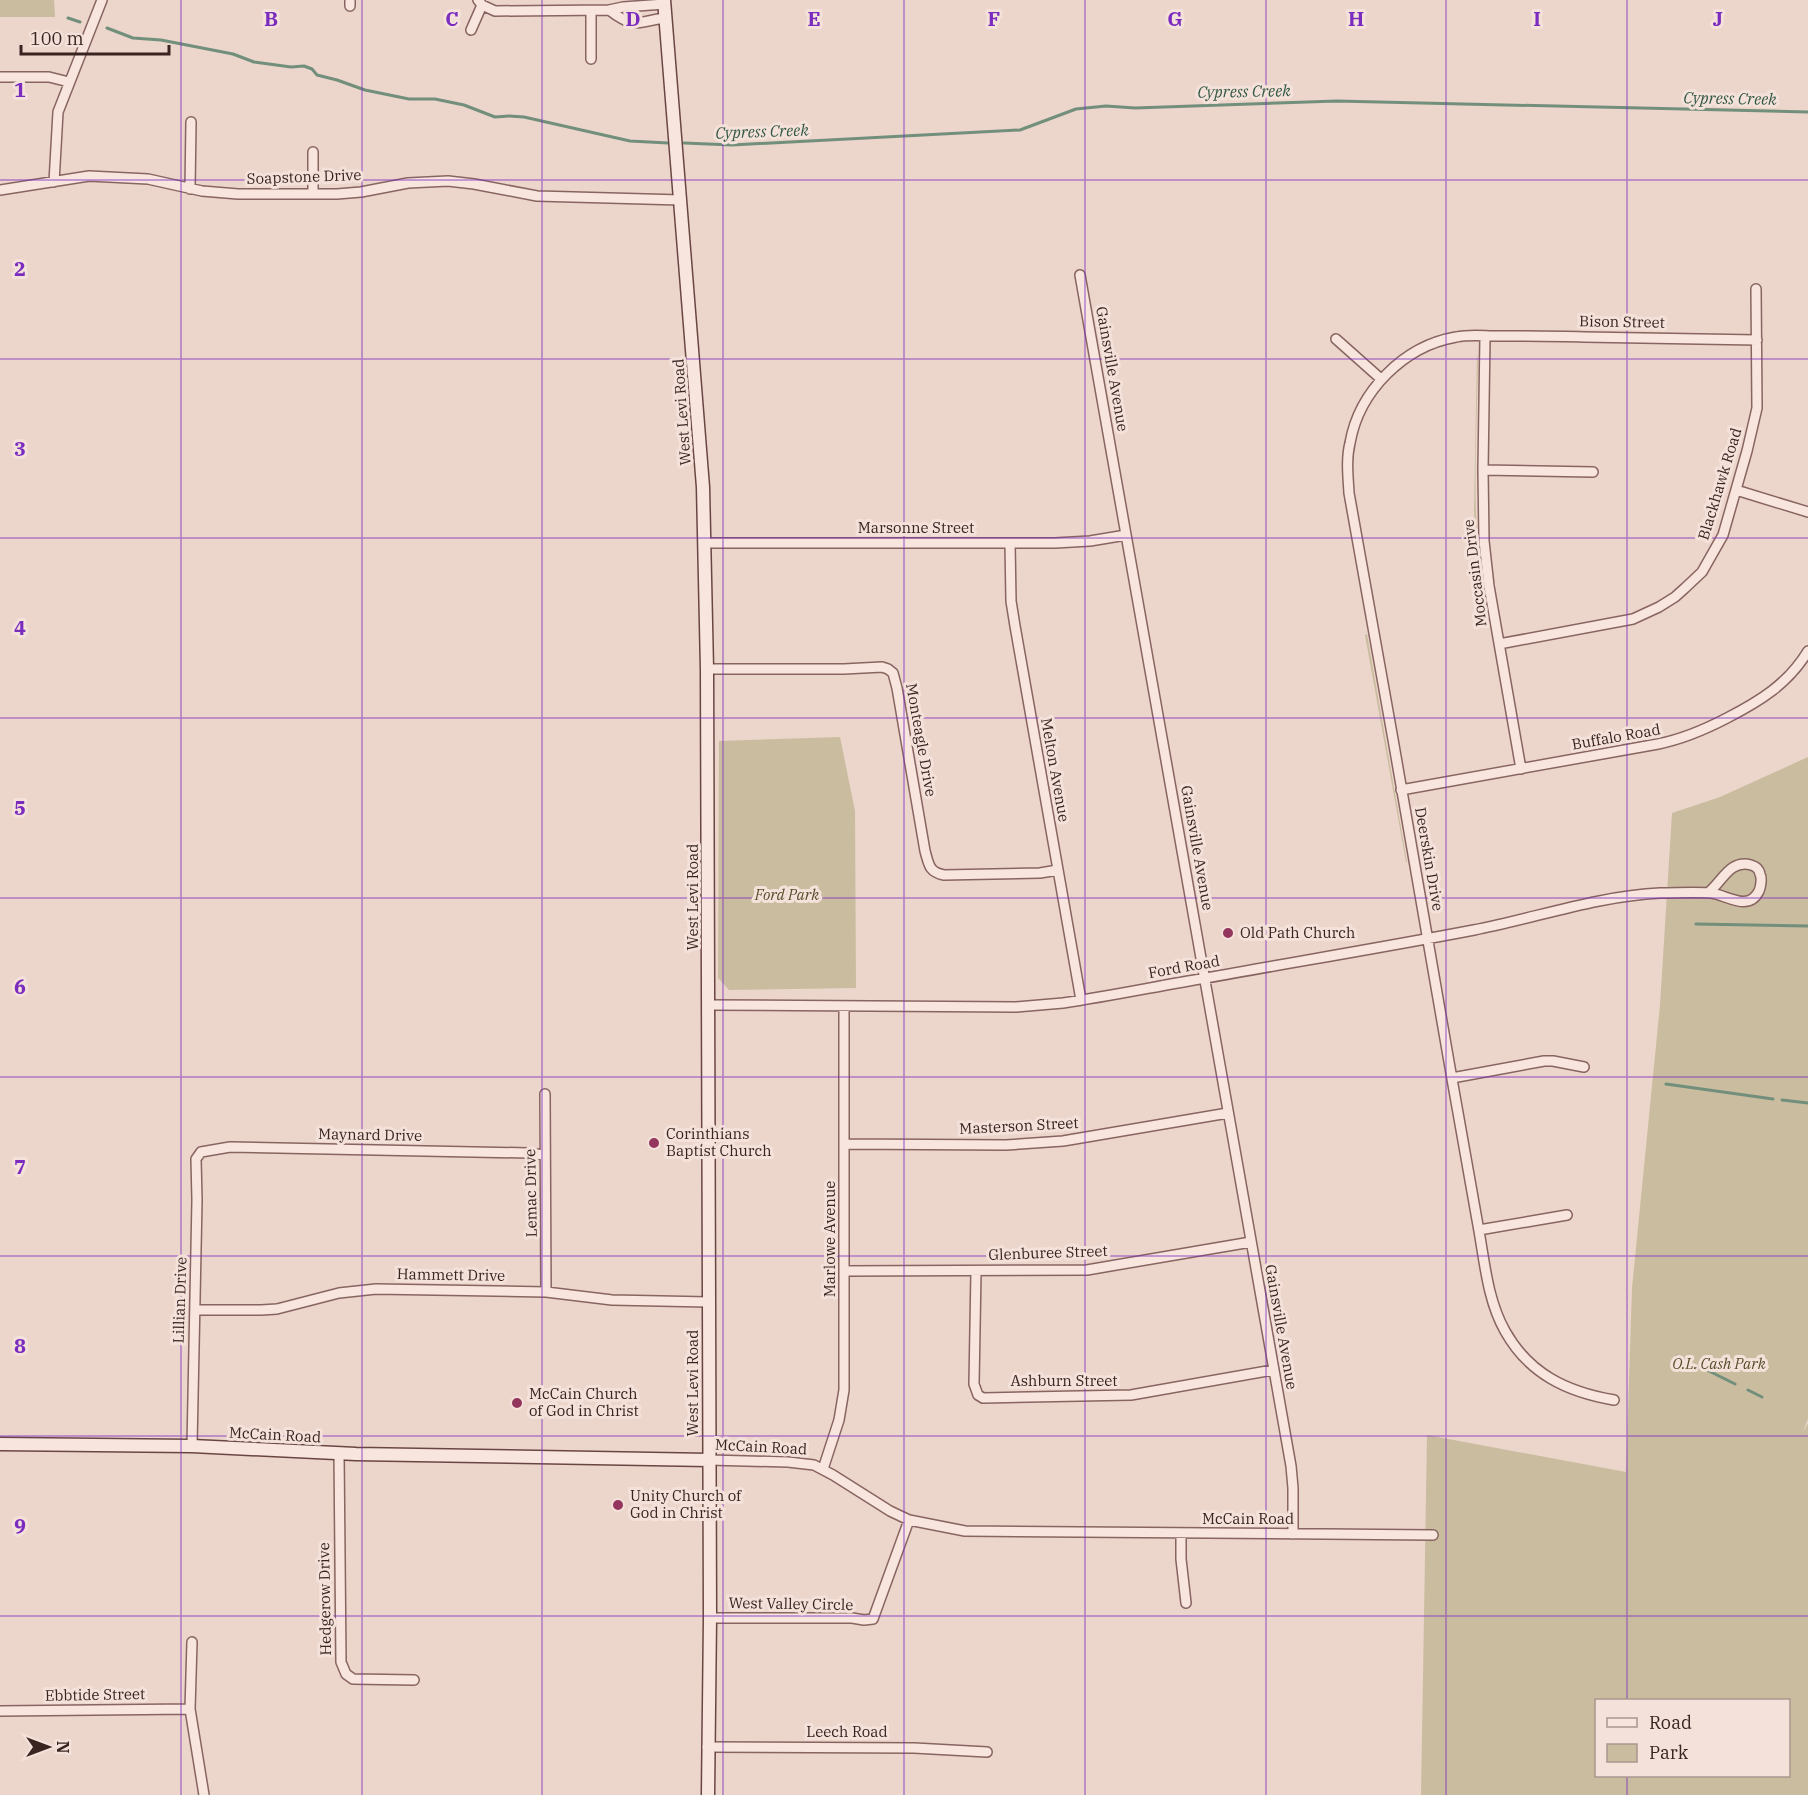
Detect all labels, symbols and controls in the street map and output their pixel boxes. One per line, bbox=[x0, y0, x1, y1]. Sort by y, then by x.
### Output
text: B bbox=[264, 5, 278, 32]
text: C bbox=[445, 5, 459, 32]
text: D bbox=[625, 5, 641, 32]
text: E bbox=[807, 5, 821, 32]
text: F bbox=[988, 5, 1000, 32]
text: G bbox=[1167, 5, 1183, 32]
text: H bbox=[1348, 5, 1364, 32]
text: I bbox=[1533, 5, 1541, 32]
text: J bbox=[1713, 5, 1723, 32]
scale bar bbox=[21, 18, 170, 56]
text: 100 m bbox=[30, 27, 84, 50]
text: 1 bbox=[14, 76, 26, 103]
water label: Cypress Creek bbox=[1197, 80, 1291, 102]
water label: Cypress Creek bbox=[1683, 87, 1777, 109]
water label: Cypress Creek bbox=[715, 119, 810, 143]
street label: Soapstone Drive bbox=[246, 165, 362, 188]
text: 2 bbox=[14, 255, 26, 282]
street label: Gainsville Avenue bbox=[1092, 305, 1133, 433]
street label: Bison Street bbox=[1579, 311, 1665, 332]
street label: West Levi Road bbox=[668, 358, 695, 466]
street label: Blackhawk Road bbox=[1693, 425, 1746, 542]
text: 3 bbox=[14, 435, 26, 462]
street label: Marsonne Street bbox=[858, 518, 974, 537]
street label: Moccasin Drive bbox=[1458, 518, 1491, 628]
text: 4 bbox=[14, 614, 26, 641]
street label: Monteagle Drive bbox=[902, 682, 941, 798]
street label: Melton Avenue bbox=[1037, 716, 1074, 823]
street label: Buffalo Road bbox=[1570, 719, 1662, 754]
street label: Gainsville Avenue bbox=[1177, 784, 1218, 912]
text: 5 bbox=[14, 794, 26, 821]
street label: Deerskin Drive bbox=[1411, 806, 1448, 912]
street label: West Levi Road bbox=[683, 844, 702, 950]
park label: Ford Park bbox=[754, 885, 819, 904]
place label: Old Path Church bbox=[1240, 923, 1355, 942]
marker: Old Path Church bbox=[1221, 926, 1235, 940]
street label: Ford Road bbox=[1147, 951, 1221, 982]
text: 6 bbox=[14, 973, 26, 1000]
street label: Masterson Street bbox=[959, 1113, 1079, 1138]
street label: Maynard Drive bbox=[318, 1124, 422, 1145]
place label: Corinthians Baptist Church bbox=[666, 1124, 772, 1160]
marker: Corinthians Baptist Church bbox=[647, 1136, 661, 1150]
street label: Lemac Drive bbox=[520, 1149, 541, 1237]
text: 7 bbox=[14, 1153, 26, 1180]
street label: Marlowe Avenue bbox=[820, 1181, 839, 1297]
street label: Glenburee Street bbox=[988, 1241, 1108, 1264]
street label: Lillian Drive bbox=[168, 1256, 191, 1344]
street label: Gainsville Avenue bbox=[1261, 1263, 1302, 1391]
street label: Hammett Drive bbox=[397, 1264, 505, 1285]
street label: West Levi Road bbox=[683, 1330, 702, 1436]
text: 8 bbox=[14, 1332, 26, 1359]
park label: O.L. Cash Park bbox=[1672, 1354, 1766, 1373]
street label: Ashburn Street bbox=[1010, 1371, 1118, 1390]
place label: McCain Church of God in Christ bbox=[529, 1384, 639, 1420]
marker: McCain Church of God in Christ bbox=[510, 1396, 524, 1410]
street label: McCain Road bbox=[229, 1423, 322, 1446]
street label: McCain Road bbox=[715, 1435, 808, 1458]
place label: Unity Church of God in Christ bbox=[630, 1486, 742, 1522]
marker: Unity Church of God in Christ bbox=[611, 1498, 625, 1512]
street label: McCain Road bbox=[1202, 1509, 1294, 1528]
text: 9 bbox=[14, 1512, 26, 1539]
street label: Hedgerow Drive bbox=[314, 1542, 335, 1656]
street label: West Valley Circle bbox=[728, 1593, 854, 1614]
street label: Ebbtide Street bbox=[45, 1684, 145, 1705]
legend bbox=[1595, 1699, 1790, 1777]
text: Road bbox=[1649, 1711, 1692, 1734]
north arrow bbox=[18, 1717, 78, 1777]
street label: Leech Road bbox=[806, 1722, 888, 1741]
text: N bbox=[53, 1741, 73, 1753]
text: Park bbox=[1649, 1741, 1689, 1764]

